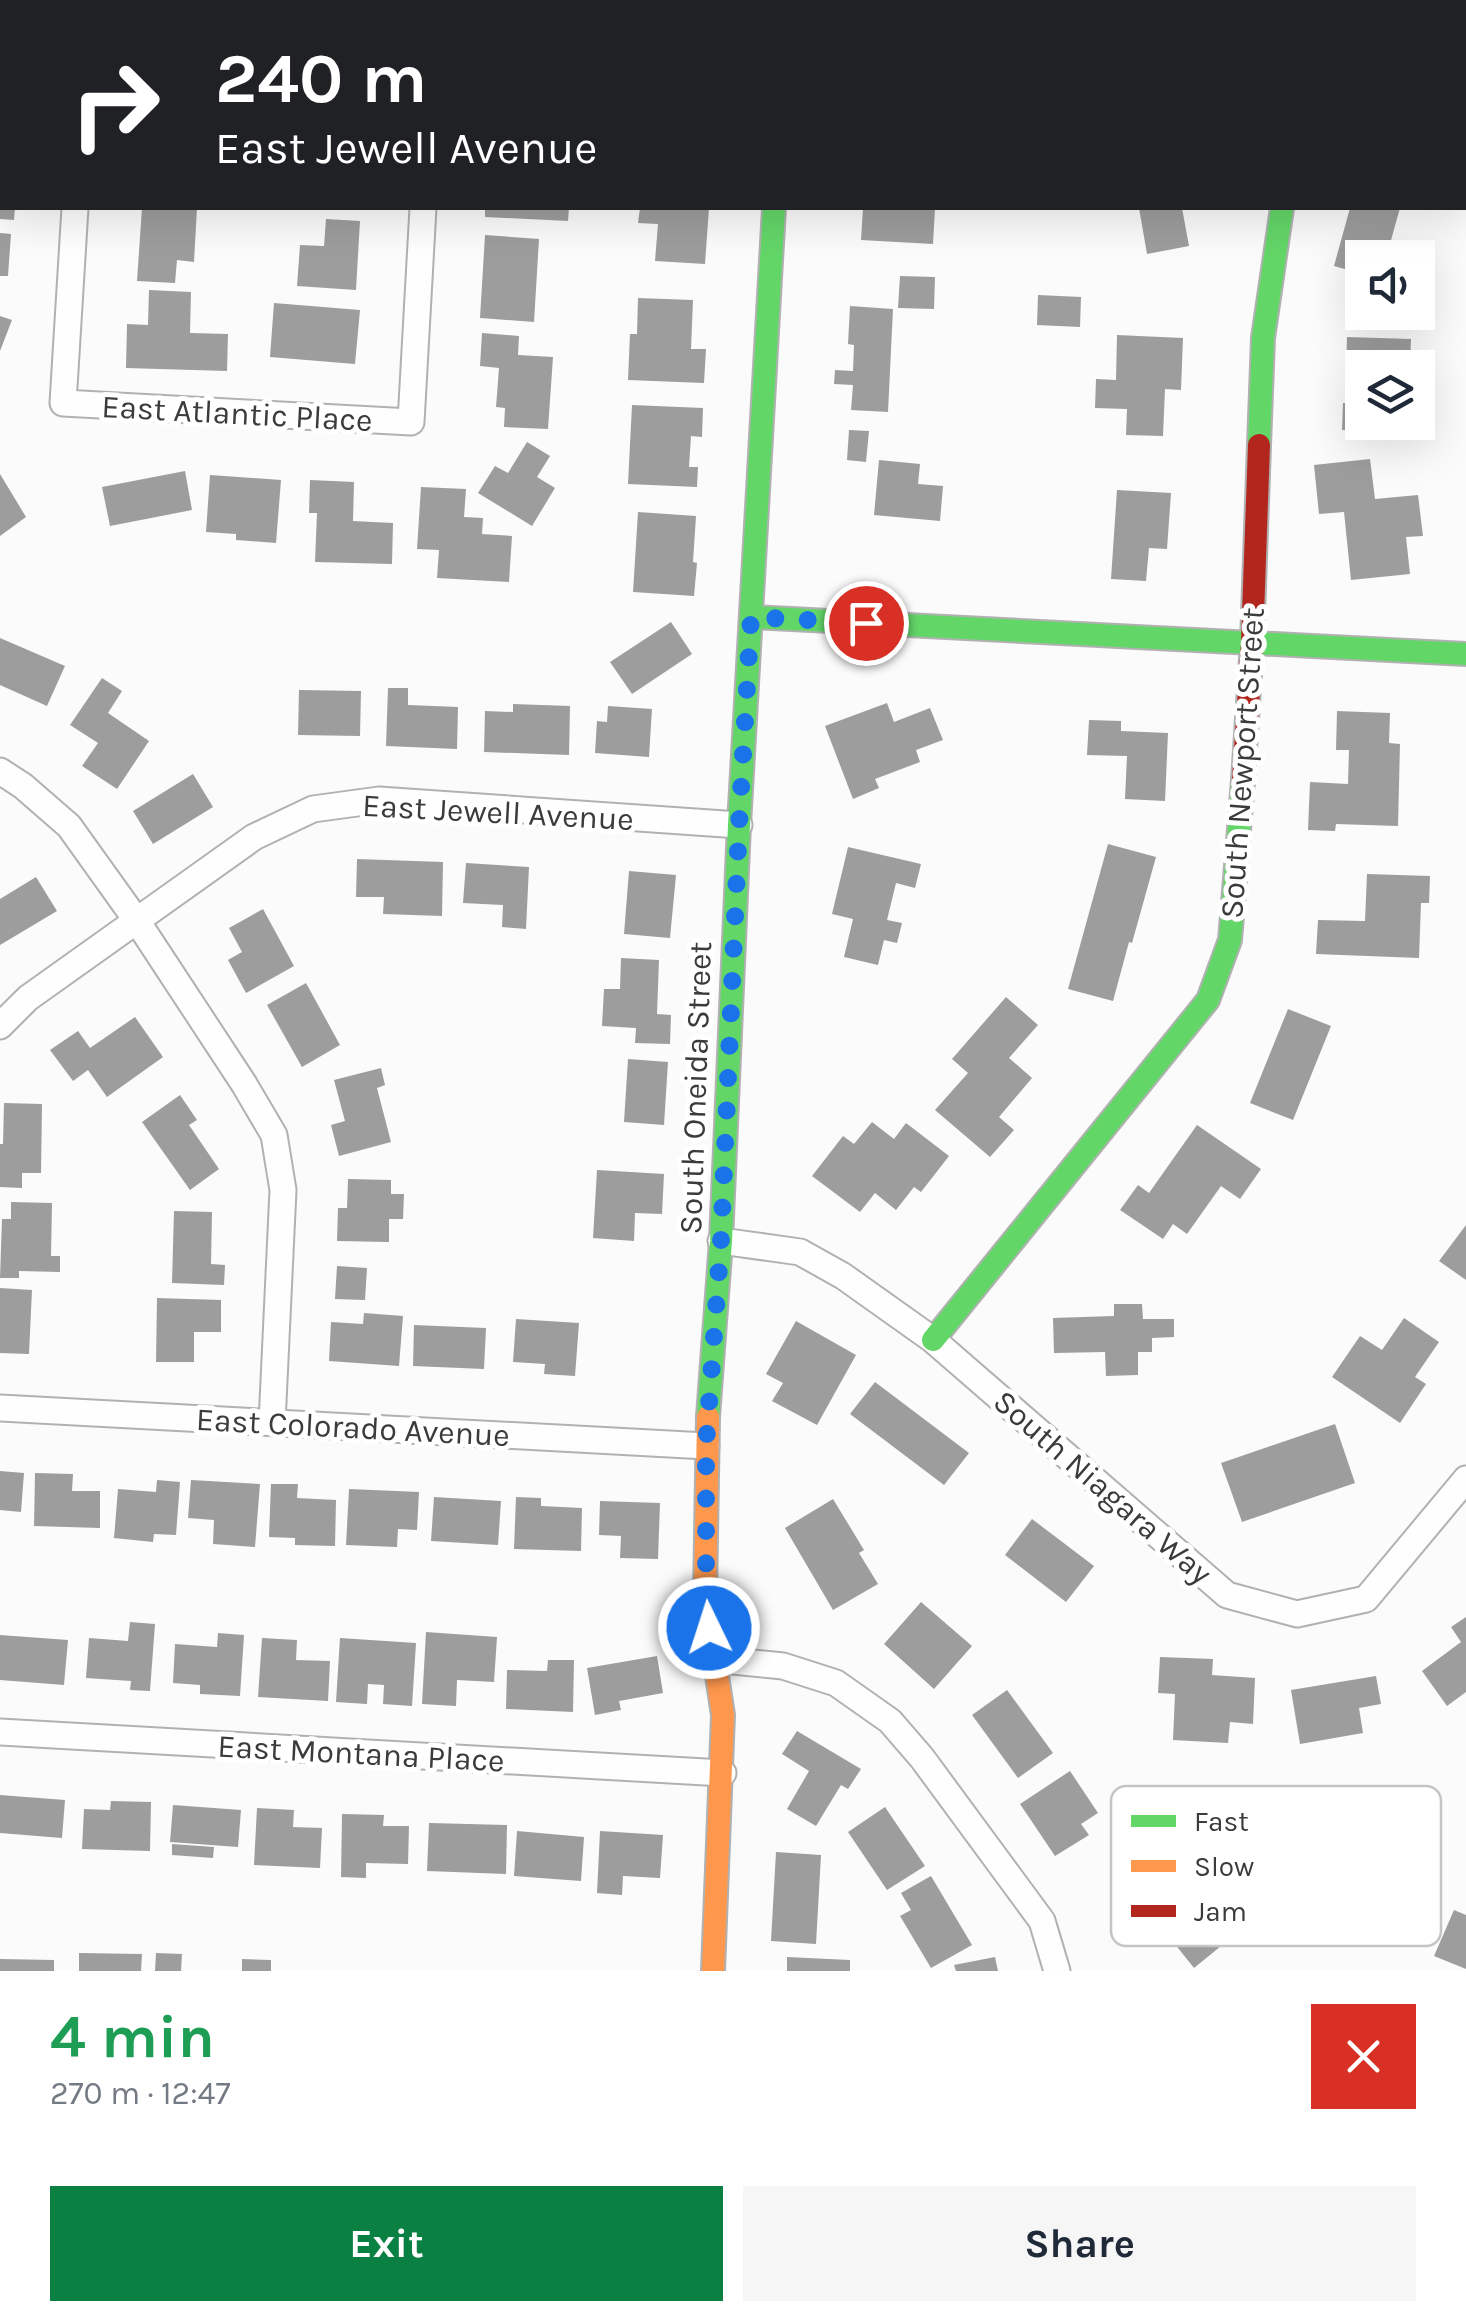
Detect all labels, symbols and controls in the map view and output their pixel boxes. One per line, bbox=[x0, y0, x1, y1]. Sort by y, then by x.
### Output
text: 240 m bbox=[215, 38, 427, 120]
icon: right bbox=[50, 40, 180, 170]
text: East Jewell Avenue bbox=[215, 122, 597, 174]
map controls bbox=[1345, 240, 1435, 440]
button: sound bbox=[1345, 240, 1435, 330]
button: layers bbox=[1345, 350, 1435, 440]
street label: East Atlantic Place bbox=[101, 388, 373, 439]
pin bbox=[824, 581, 909, 666]
icon: arrive bbox=[839, 596, 894, 651]
street label: South Newport Street bbox=[1213, 606, 1272, 920]
street label: East Jewell Avenue bbox=[361, 787, 635, 838]
street label: South Oneida Street bbox=[672, 941, 719, 1235]
street label: South Niagara Way bbox=[986, 1383, 1219, 1592]
street label: East Colorado Avenue bbox=[195, 1401, 511, 1454]
position arrow bbox=[657, 1576, 761, 1680]
street label: East Montana Place bbox=[217, 1728, 505, 1779]
legend bbox=[1111, 1786, 1441, 1946]
text: Fast bbox=[1194, 1805, 1249, 1838]
text: Slow bbox=[1194, 1850, 1254, 1883]
text: Jam bbox=[1194, 1895, 1247, 1928]
text: 4 min bbox=[50, 2002, 215, 2072]
button: close bbox=[1311, 2004, 1416, 2109]
text: 270 m · 12:47 bbox=[50, 2075, 230, 2112]
button: Exit bbox=[50, 2186, 723, 2301]
button: Share bbox=[743, 2186, 1416, 2301]

